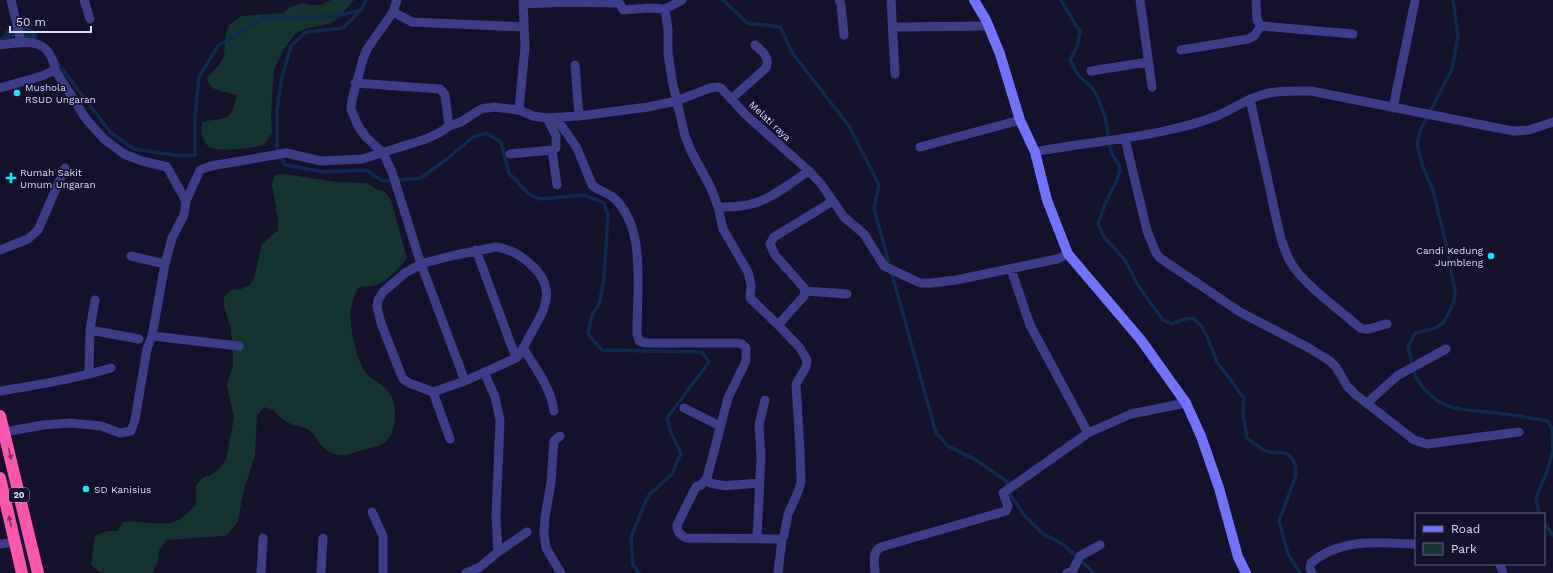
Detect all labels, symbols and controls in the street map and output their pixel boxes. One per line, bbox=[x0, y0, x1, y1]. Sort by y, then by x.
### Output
scale bar bbox=[10, 8, 91, 34]
text: 50 m bbox=[16, 15, 46, 29]
place label: Mushola RSUD Ungaran bbox=[25, 82, 96, 105]
marker: Mushola RSUD Ungaran bbox=[12, 88, 22, 98]
street label: Melati raya bbox=[747, 99, 793, 143]
place label: Rumah Sakit Umum Ungaran bbox=[20, 167, 96, 190]
marker: Rumah Sakit Umum Ungaran bbox=[5, 172, 17, 184]
place label: Candi Kedung Jumbleng bbox=[1416, 245, 1484, 268]
marker: Candi Kedung Jumbleng bbox=[1486, 251, 1496, 261]
one-way arrow bbox=[7, 448, 13, 460]
marker: SD Kanisius bbox=[81, 484, 91, 494]
place label: SD Kanisius bbox=[94, 484, 151, 495]
road number: 20 bbox=[9, 488, 29, 502]
legend bbox=[1415, 513, 1545, 565]
one-way arrow bbox=[7, 515, 13, 528]
text: Road bbox=[1451, 522, 1480, 536]
text: Park bbox=[1451, 542, 1477, 556]

